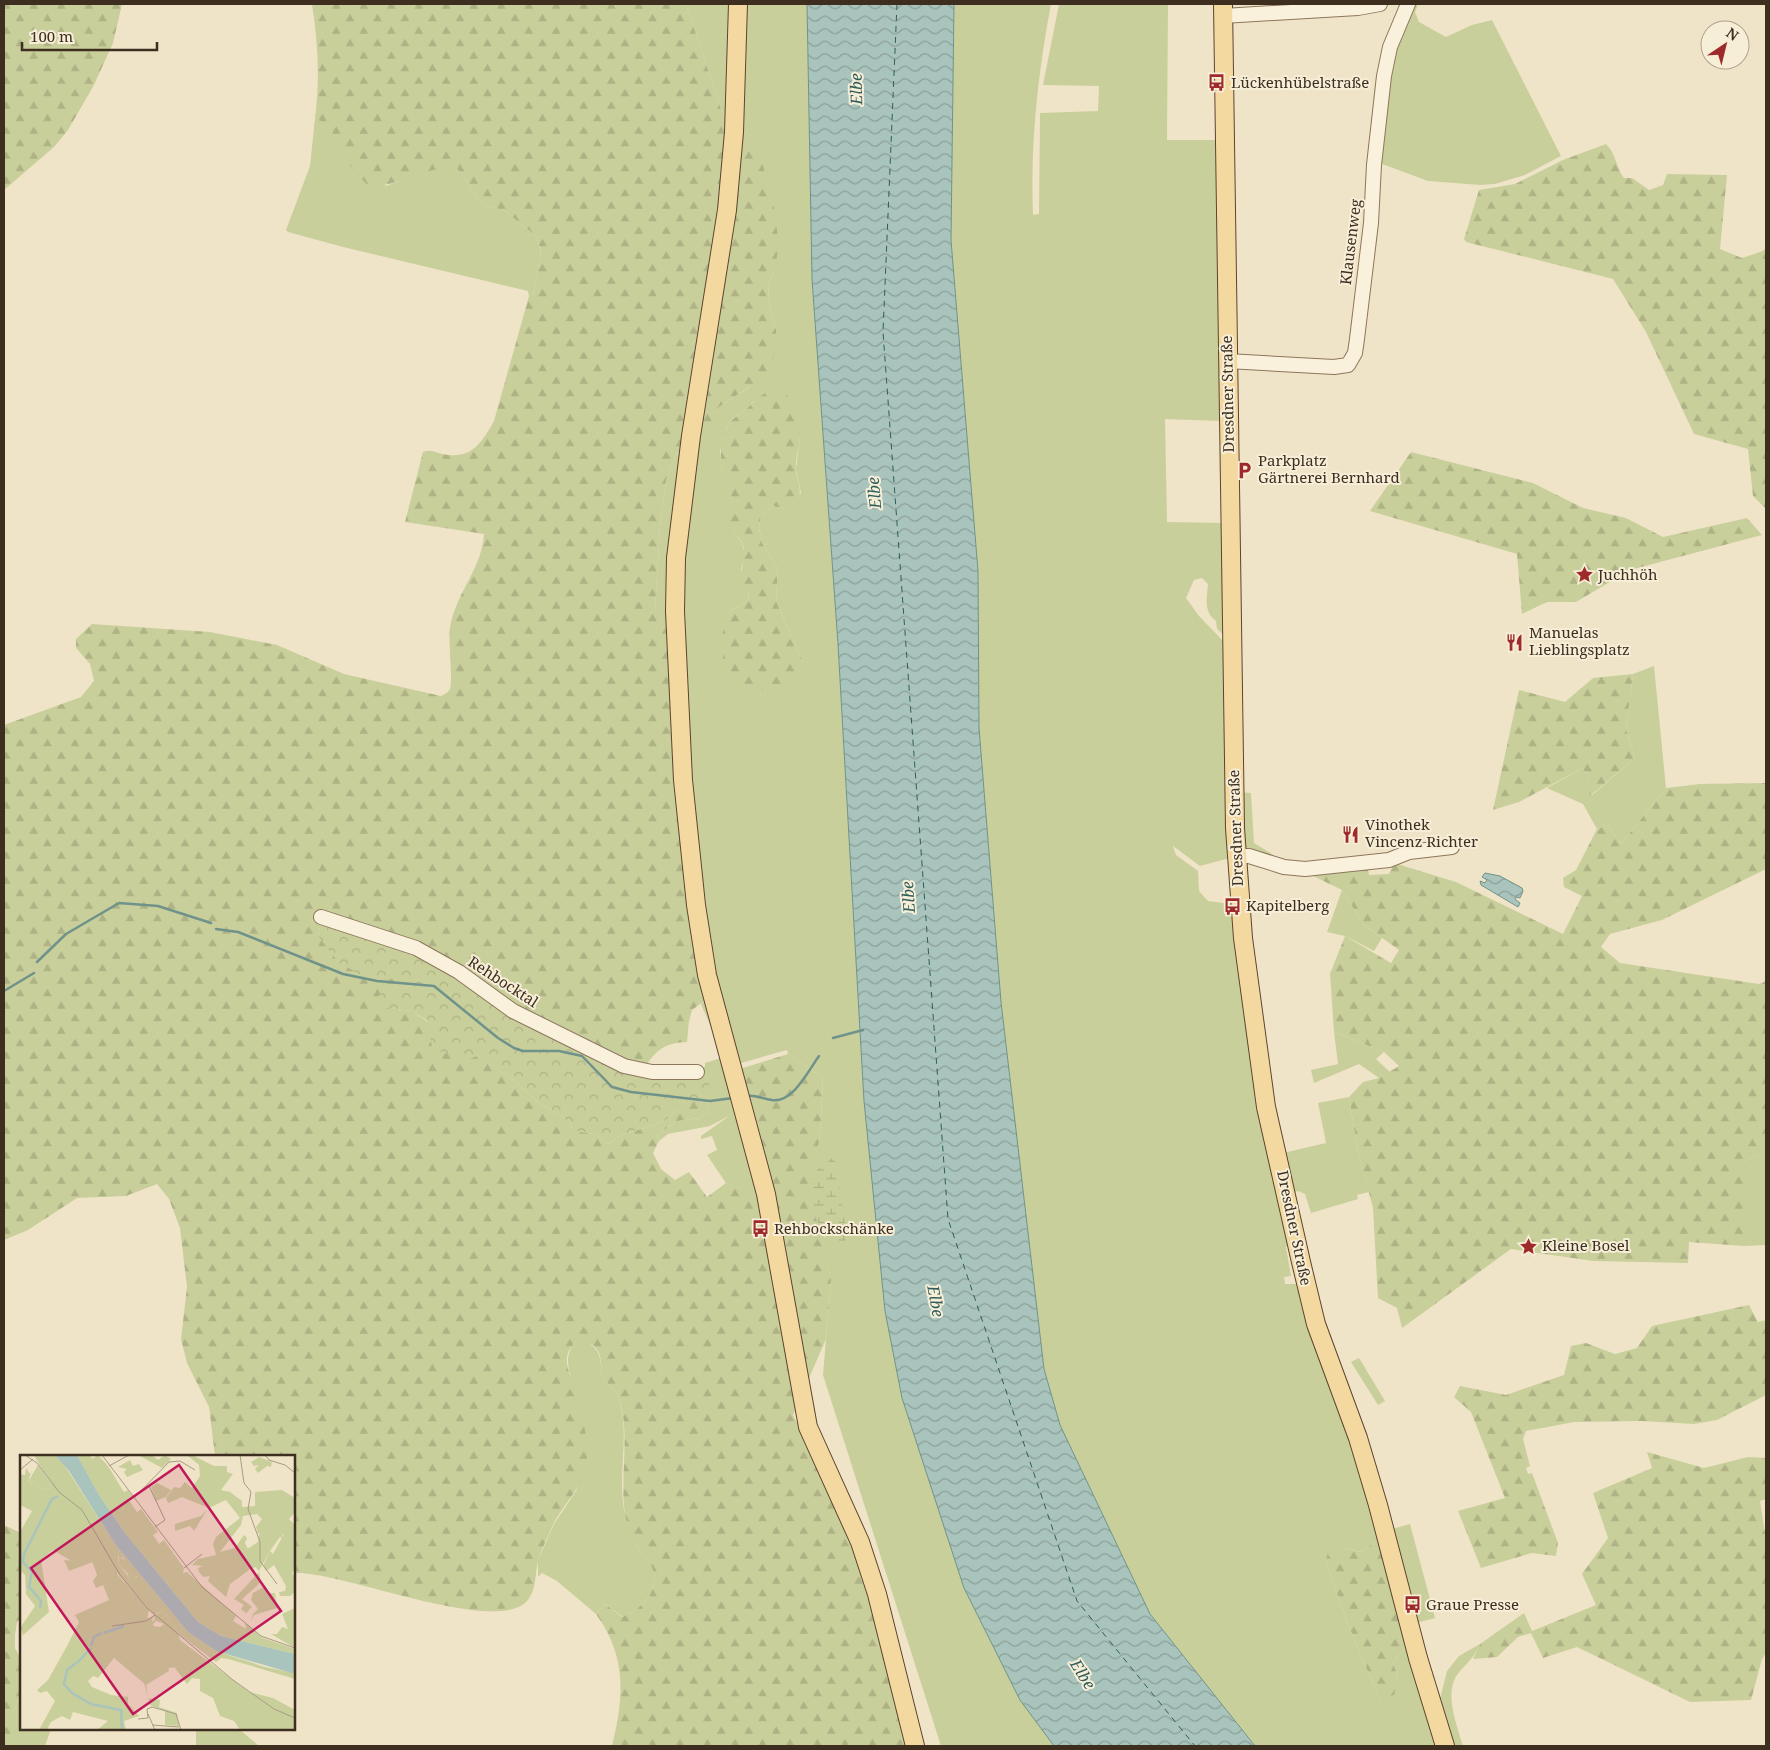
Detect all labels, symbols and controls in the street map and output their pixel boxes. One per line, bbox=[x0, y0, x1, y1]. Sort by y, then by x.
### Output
scale bar bbox=[22, 20, 158, 52]
north arrow bbox=[1700, 20, 1750, 70]
text: N bbox=[1723, 23, 1743, 45]
text: 100 m bbox=[30, 26, 73, 46]
place label: Lückenhübelstraße bbox=[1231, 72, 1369, 92]
water label: Elbe bbox=[845, 73, 867, 106]
bus stop icon: Lückenhübelstraße bbox=[1207, 73, 1227, 93]
street label: Klausenweg bbox=[1335, 198, 1365, 286]
street label: Dresdner Straße bbox=[1216, 335, 1238, 453]
place label: Parkplatz Gärtnerei Bernhard bbox=[1258, 450, 1400, 487]
parking icon: Parkplatz Gärtnerei Bernhard bbox=[1234, 460, 1254, 480]
water label: Elbe bbox=[862, 476, 886, 511]
place label: Juchhöh bbox=[1597, 564, 1658, 584]
place icon: Juchhöh bbox=[1574, 565, 1594, 585]
place label: Manuelas Lieblingsplatz bbox=[1529, 622, 1630, 659]
restaurant icon: Manuelas Lieblingsplatz bbox=[1505, 632, 1525, 652]
street label: Dresdner Straße bbox=[1223, 769, 1247, 887]
place label: Vinothek Vincenz Richter bbox=[1365, 814, 1478, 851]
restaurant icon: Vinothek Vincenz Richter bbox=[1341, 824, 1361, 844]
water label: Elbe bbox=[896, 880, 920, 915]
place label: Kapitelberg bbox=[1246, 895, 1329, 915]
bus stop icon: Kapitelberg bbox=[1222, 896, 1242, 916]
street label: Rehbocktal bbox=[465, 951, 543, 1011]
street label: Dresdner Straße bbox=[1273, 1168, 1317, 1287]
place label: Rehbockschänke bbox=[774, 1218, 894, 1238]
bus stop icon: Rehbockschänke bbox=[750, 1219, 770, 1239]
place label: Kleine Bosel bbox=[1542, 1235, 1630, 1255]
place icon: Kleine Bosel bbox=[1518, 1236, 1538, 1256]
water label: Elbe bbox=[922, 1282, 950, 1319]
inset map bbox=[20, 1455, 295, 1730]
place label: Graue Presse bbox=[1426, 1594, 1519, 1614]
bus stop icon: Graue Presse bbox=[1402, 1595, 1422, 1615]
water label: Elbe bbox=[1065, 1654, 1101, 1693]

